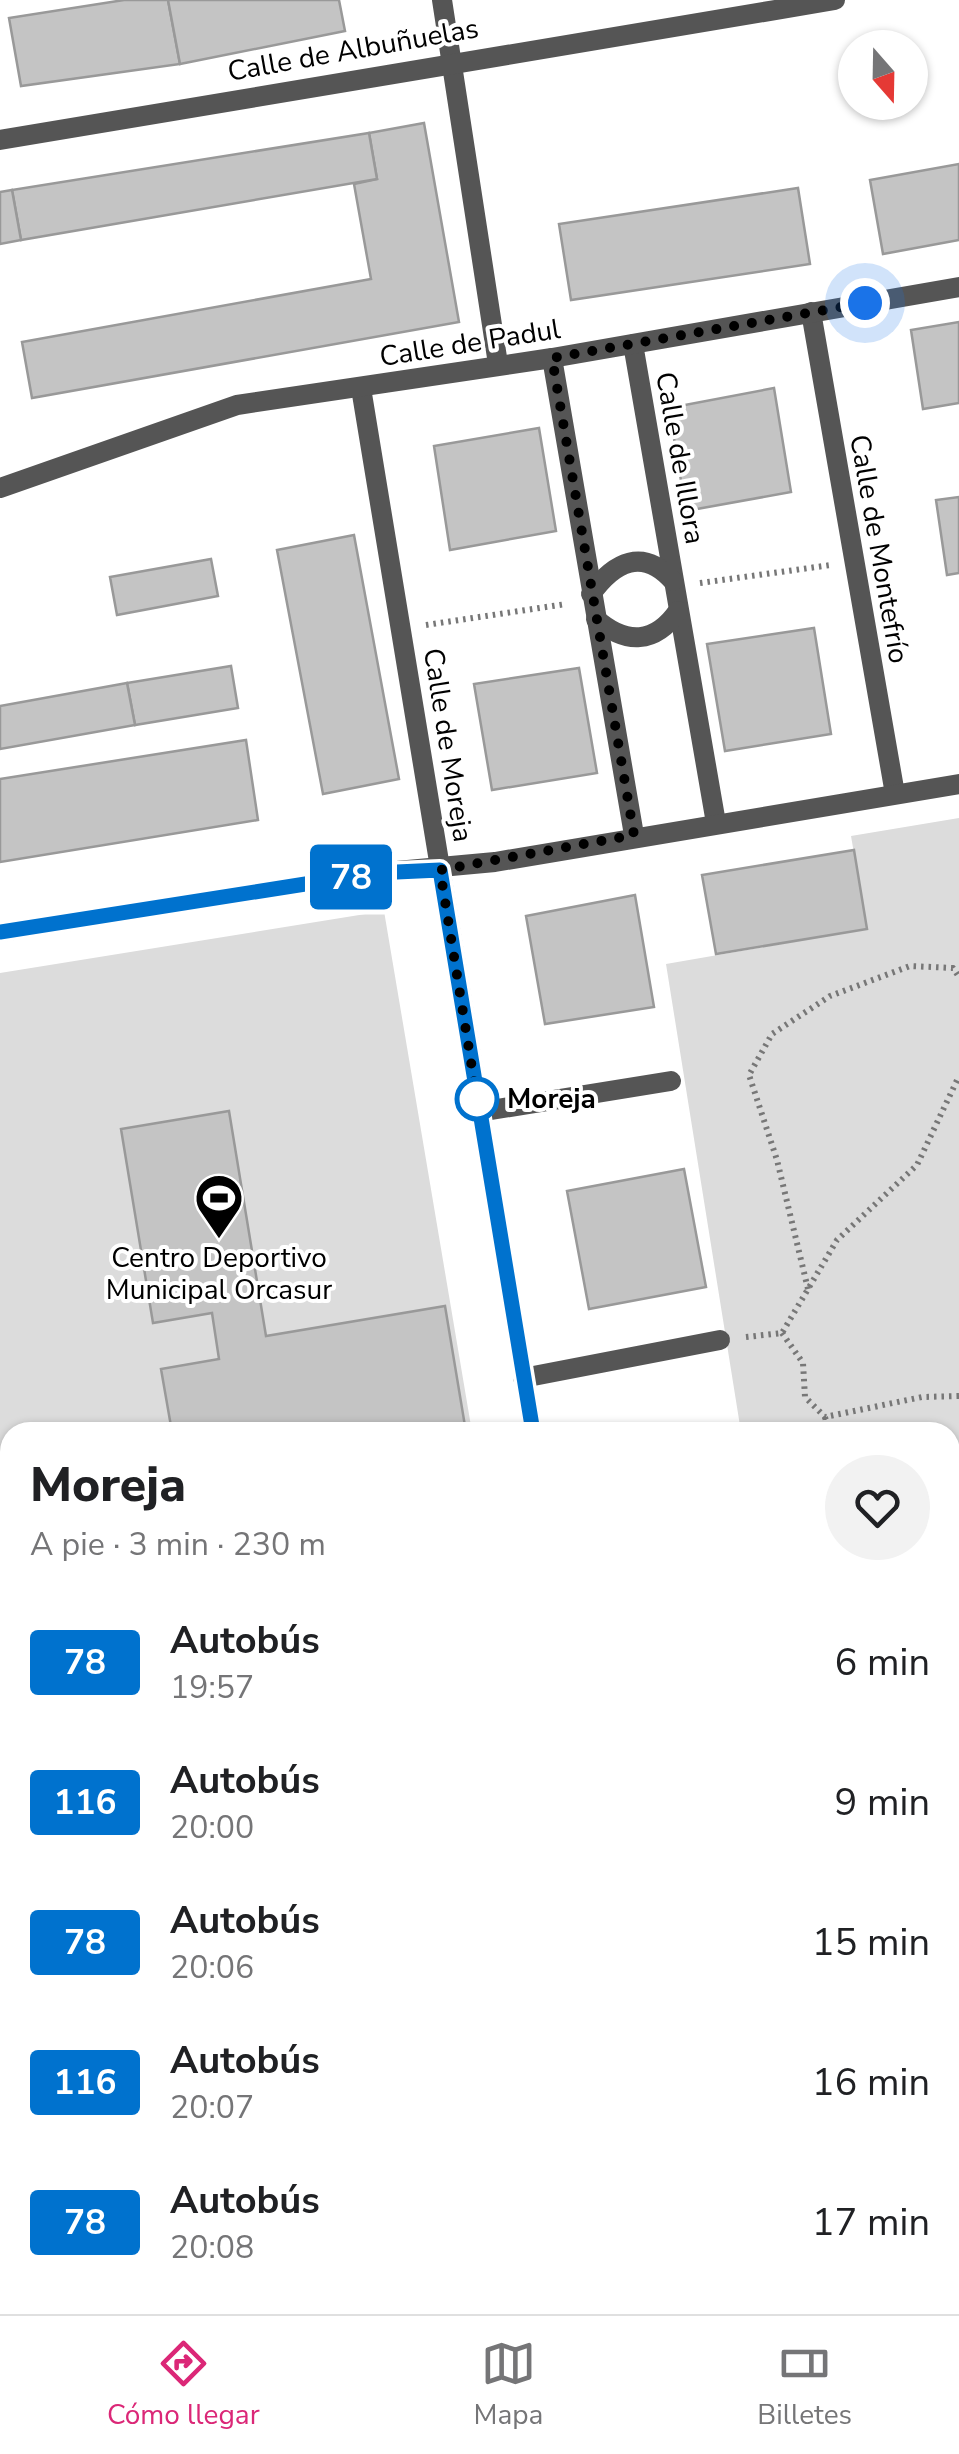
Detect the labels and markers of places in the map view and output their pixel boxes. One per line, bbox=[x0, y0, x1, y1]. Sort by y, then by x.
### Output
marker: Moreja bbox=[456, 1078, 498, 1120]
place label: Moreja bbox=[507, 1080, 596, 1118]
sports icon: Centro Deportivo Municipal Orcasur bbox=[193, 1172, 245, 1240]
place label: Centro Deportivo Municipal Orcasur bbox=[106, 1239, 332, 1309]

